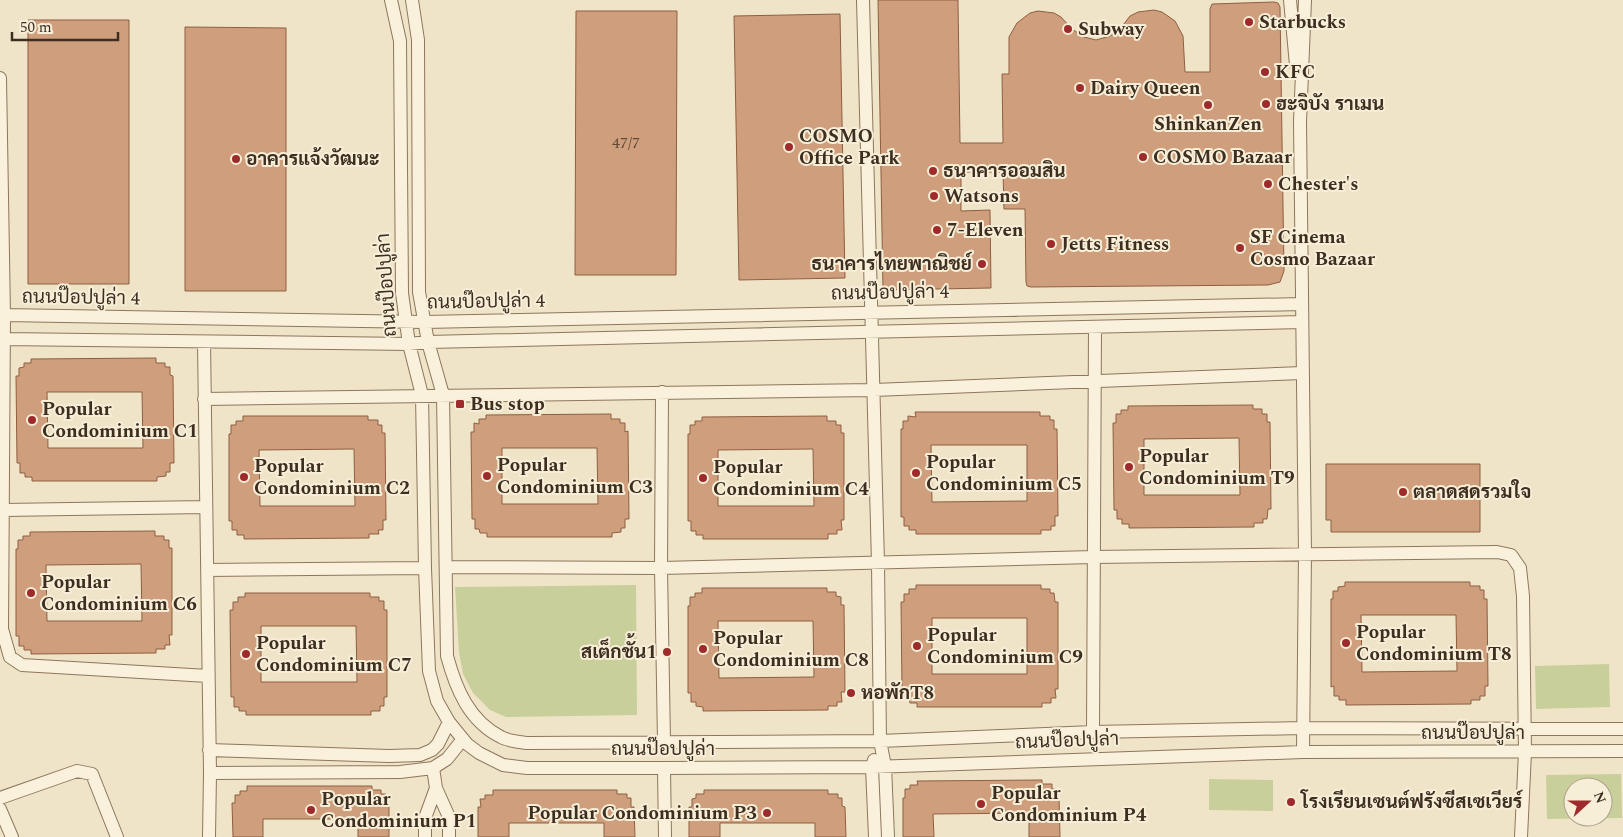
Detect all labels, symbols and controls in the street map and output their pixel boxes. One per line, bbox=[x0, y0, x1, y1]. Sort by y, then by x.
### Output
place label: Starbucks bbox=[1259, 8, 1346, 37]
scale bar bbox=[12, 10, 119, 42]
place label: Subway bbox=[1078, 15, 1145, 44]
text: 50 m bbox=[20, 16, 52, 39]
marker: Starbucks bbox=[1243, 16, 1255, 28]
marker: Subway bbox=[1062, 23, 1074, 35]
place label: KFC bbox=[1275, 58, 1315, 87]
marker: KFC bbox=[1259, 66, 1271, 78]
place label: Dairy Queen bbox=[1090, 74, 1201, 103]
marker: Dairy Queen bbox=[1074, 82, 1086, 94]
place label: ฮะจิบัง ราเมน bbox=[1276, 90, 1384, 119]
marker: ฮะจิบัง ราเมน bbox=[1260, 98, 1272, 110]
marker: ShinkanZen bbox=[1202, 99, 1214, 111]
place label: ShinkanZen bbox=[1154, 110, 1262, 139]
place label: COSMO Office Park bbox=[799, 122, 900, 173]
house number: 47/7 bbox=[612, 131, 640, 155]
marker: COSMO Office Park bbox=[783, 141, 795, 153]
place label: COSMO Bazaar bbox=[1153, 143, 1293, 172]
place label: อาคารแจ้งวัฒนะ bbox=[246, 145, 379, 174]
marker: COSMO Bazaar bbox=[1137, 151, 1149, 163]
marker: อาคารแจ้งวัฒนะ bbox=[230, 153, 242, 165]
place label: ธนาคารออมสิน bbox=[943, 157, 1066, 186]
marker: ธนาคารออมสิน bbox=[927, 165, 939, 177]
place label: Chester's bbox=[1278, 170, 1359, 199]
marker: Chester's bbox=[1262, 178, 1274, 190]
place label: Watsons bbox=[944, 182, 1019, 211]
marker: Watsons bbox=[928, 190, 940, 202]
place label: 7-Eleven bbox=[947, 216, 1024, 245]
place label: SF Cinema Cosmo Bazaar bbox=[1250, 223, 1376, 274]
marker: 7-Eleven bbox=[931, 224, 943, 236]
place label: Jetts Fitness bbox=[1061, 230, 1169, 259]
street label: ถนนป๊อปปูล่า bbox=[369, 232, 405, 338]
marker: Jetts Fitness bbox=[1045, 238, 1057, 250]
marker: SF Cinema Cosmo Bazaar bbox=[1234, 242, 1246, 254]
place label: ธนาคารไทยพาณิชย์ bbox=[811, 250, 973, 279]
marker: ธนาคารไทยพาณิชย์ bbox=[976, 258, 988, 270]
street label: ถนนป๊อปปูล่า 4 bbox=[831, 277, 950, 309]
street label: ถนนป๊อปปูล่า 4 bbox=[22, 282, 141, 314]
street label: ถนนป๊อปปูล่า 4 bbox=[427, 286, 546, 318]
place label: Bus stop bbox=[470, 390, 545, 419]
place label: Popular Condominium C1 bbox=[42, 395, 198, 446]
marker: Bus stop bbox=[454, 398, 466, 410]
marker: Popular Condominium C1 bbox=[26, 414, 38, 426]
place label: Popular Condominium T9 bbox=[1139, 442, 1295, 493]
place label: Popular Condominium C5 bbox=[926, 448, 1082, 499]
place label: Popular Condominium C3 bbox=[497, 451, 653, 502]
place label: Popular Condominium C2 bbox=[254, 452, 410, 503]
place label: Popular Condominium C4 bbox=[713, 453, 869, 504]
marker: Popular Condominium T9 bbox=[1123, 461, 1135, 473]
marker: Popular Condominium C5 bbox=[910, 467, 922, 479]
marker: Popular Condominium C3 bbox=[481, 470, 493, 482]
marker: Popular Condominium C2 bbox=[238, 471, 250, 483]
marker: Popular Condominium C4 bbox=[697, 472, 709, 484]
place label: ตลาดสดรวมใจ bbox=[1413, 478, 1531, 507]
marker: ตลาดสดรวมใจ bbox=[1397, 486, 1409, 498]
place label: Popular Condominium C6 bbox=[41, 568, 197, 619]
marker: Popular Condominium C6 bbox=[25, 587, 37, 599]
place label: Popular Condominium T8 bbox=[1356, 618, 1512, 669]
place label: Popular Condominium C9 bbox=[927, 621, 1083, 672]
place label: Popular Condominium C8 bbox=[713, 624, 869, 675]
place label: Popular Condominium C7 bbox=[256, 629, 412, 680]
place label: สเต็กชั้น1 bbox=[581, 633, 657, 667]
marker: Popular Condominium T8 bbox=[1340, 637, 1352, 649]
marker: Popular Condominium C9 bbox=[911, 640, 923, 652]
marker: Popular Condominium C8 bbox=[697, 643, 709, 655]
marker: สเต็กชั้น1 bbox=[661, 646, 673, 658]
marker: Popular Condominium C7 bbox=[240, 648, 252, 660]
place label: หอพักT8 bbox=[861, 679, 934, 708]
marker: หอพักT8 bbox=[845, 687, 857, 699]
street label: ถนนป๊อปปูล่า bbox=[1421, 719, 1525, 748]
street label: ถนนป๊อปปูล่า bbox=[1015, 725, 1119, 757]
street label: ถนนป๊อปปูล่า bbox=[611, 735, 715, 764]
north arrow bbox=[1563, 777, 1613, 827]
place label: Popular Condominium P4 bbox=[991, 779, 1147, 830]
place label: Popular Condominium P1 bbox=[321, 785, 476, 836]
place label: โรงเรียนเซนต์ฟรังซีสเซเวียร์ bbox=[1300, 788, 1524, 817]
text: N bbox=[1588, 788, 1612, 807]
marker: โรงเรียนเซนต์ฟรังซีสเซเวียร์ bbox=[1285, 796, 1297, 808]
marker: Popular Condominium P4 bbox=[975, 798, 987, 810]
place label: Popular Condominium P3 bbox=[527, 799, 757, 828]
marker: Popular Condominium P1 bbox=[305, 804, 317, 816]
marker: Popular Condominium P3 bbox=[761, 807, 773, 819]

